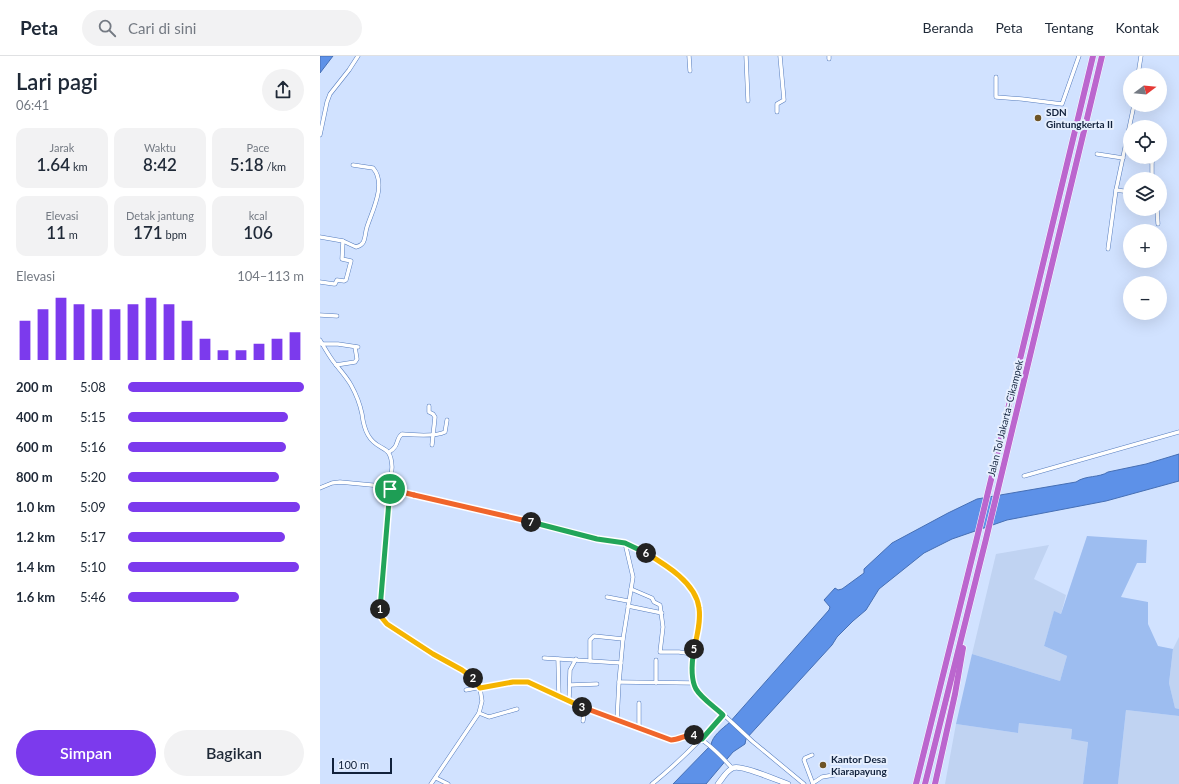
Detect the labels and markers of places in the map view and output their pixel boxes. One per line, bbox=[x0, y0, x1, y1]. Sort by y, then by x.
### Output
place label: SDN Gintungkerta II bbox=[1046, 106, 1113, 130]
marker: SDN Gintungkerta II bbox=[1033, 113, 1043, 123]
pin bbox=[373, 472, 407, 506]
pin: 7 bbox=[521, 512, 541, 532]
pin: 6 bbox=[636, 543, 656, 563]
pin: 1 bbox=[370, 599, 390, 619]
pin: 5 bbox=[684, 639, 704, 659]
pin: 2 bbox=[463, 668, 483, 688]
pin: 3 bbox=[572, 697, 592, 717]
pin: 4 bbox=[684, 725, 704, 745]
place label: Kantor Desa Kiarapayung bbox=[831, 753, 887, 777]
marker: Kantor Desa Kiarapayung bbox=[818, 760, 828, 770]

